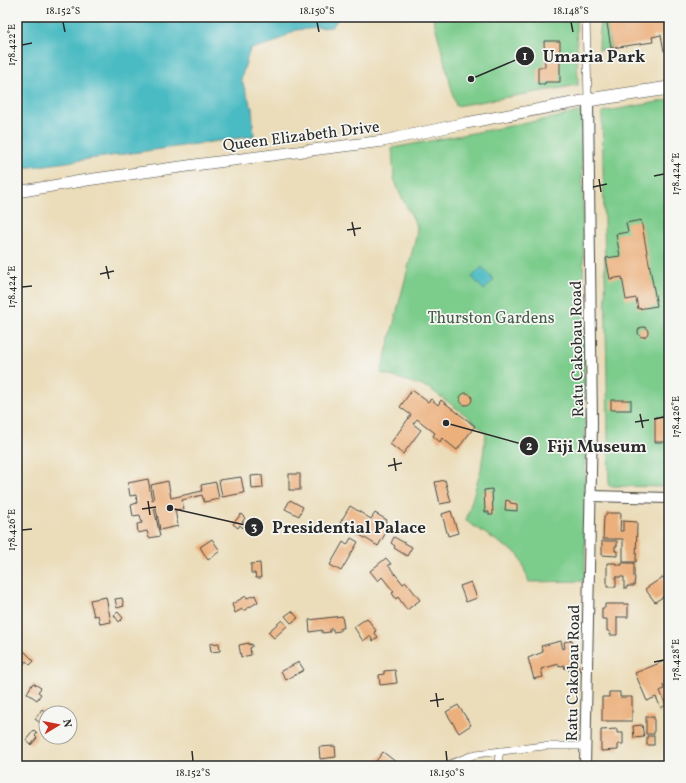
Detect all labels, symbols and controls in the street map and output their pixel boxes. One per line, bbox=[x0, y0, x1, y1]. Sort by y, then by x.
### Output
text: 18.152°S bbox=[46, 4, 80, 18]
text: 18.150°S bbox=[300, 4, 334, 18]
text: 18.148°S bbox=[553, 4, 589, 18]
text: 178.422°E bbox=[5, 24, 19, 66]
callout: Umaria Park bbox=[515, 41, 654, 70]
text: Umaria Park bbox=[543, 46, 646, 69]
text: 1 bbox=[523, 49, 528, 65]
street label: Queen Elizabeth Drive bbox=[222, 116, 381, 158]
text: 178.424°E bbox=[669, 153, 683, 195]
text: 178.424°E bbox=[5, 266, 19, 308]
street label: Ratu Cakobau Road bbox=[566, 280, 590, 418]
park label: Thurston Gardens bbox=[427, 308, 555, 330]
text: 178.426°E bbox=[669, 396, 683, 438]
callout: Fiji Museum bbox=[519, 431, 654, 460]
text: Fiji Museum bbox=[547, 436, 647, 459]
text: 2 bbox=[526, 439, 532, 455]
text: 178.426°E bbox=[5, 509, 19, 551]
callout: Presidential Palace bbox=[244, 512, 434, 541]
text: Presidential Palace bbox=[272, 517, 426, 540]
text: 3 bbox=[251, 520, 257, 536]
street label: Ratu Cakobau Road bbox=[562, 604, 586, 742]
text: 178.428°E bbox=[669, 639, 683, 681]
north arrow bbox=[38, 705, 78, 745]
text: N bbox=[58, 718, 74, 729]
text: 18.152°S bbox=[176, 766, 210, 780]
text: 18.150°S bbox=[430, 766, 464, 780]

